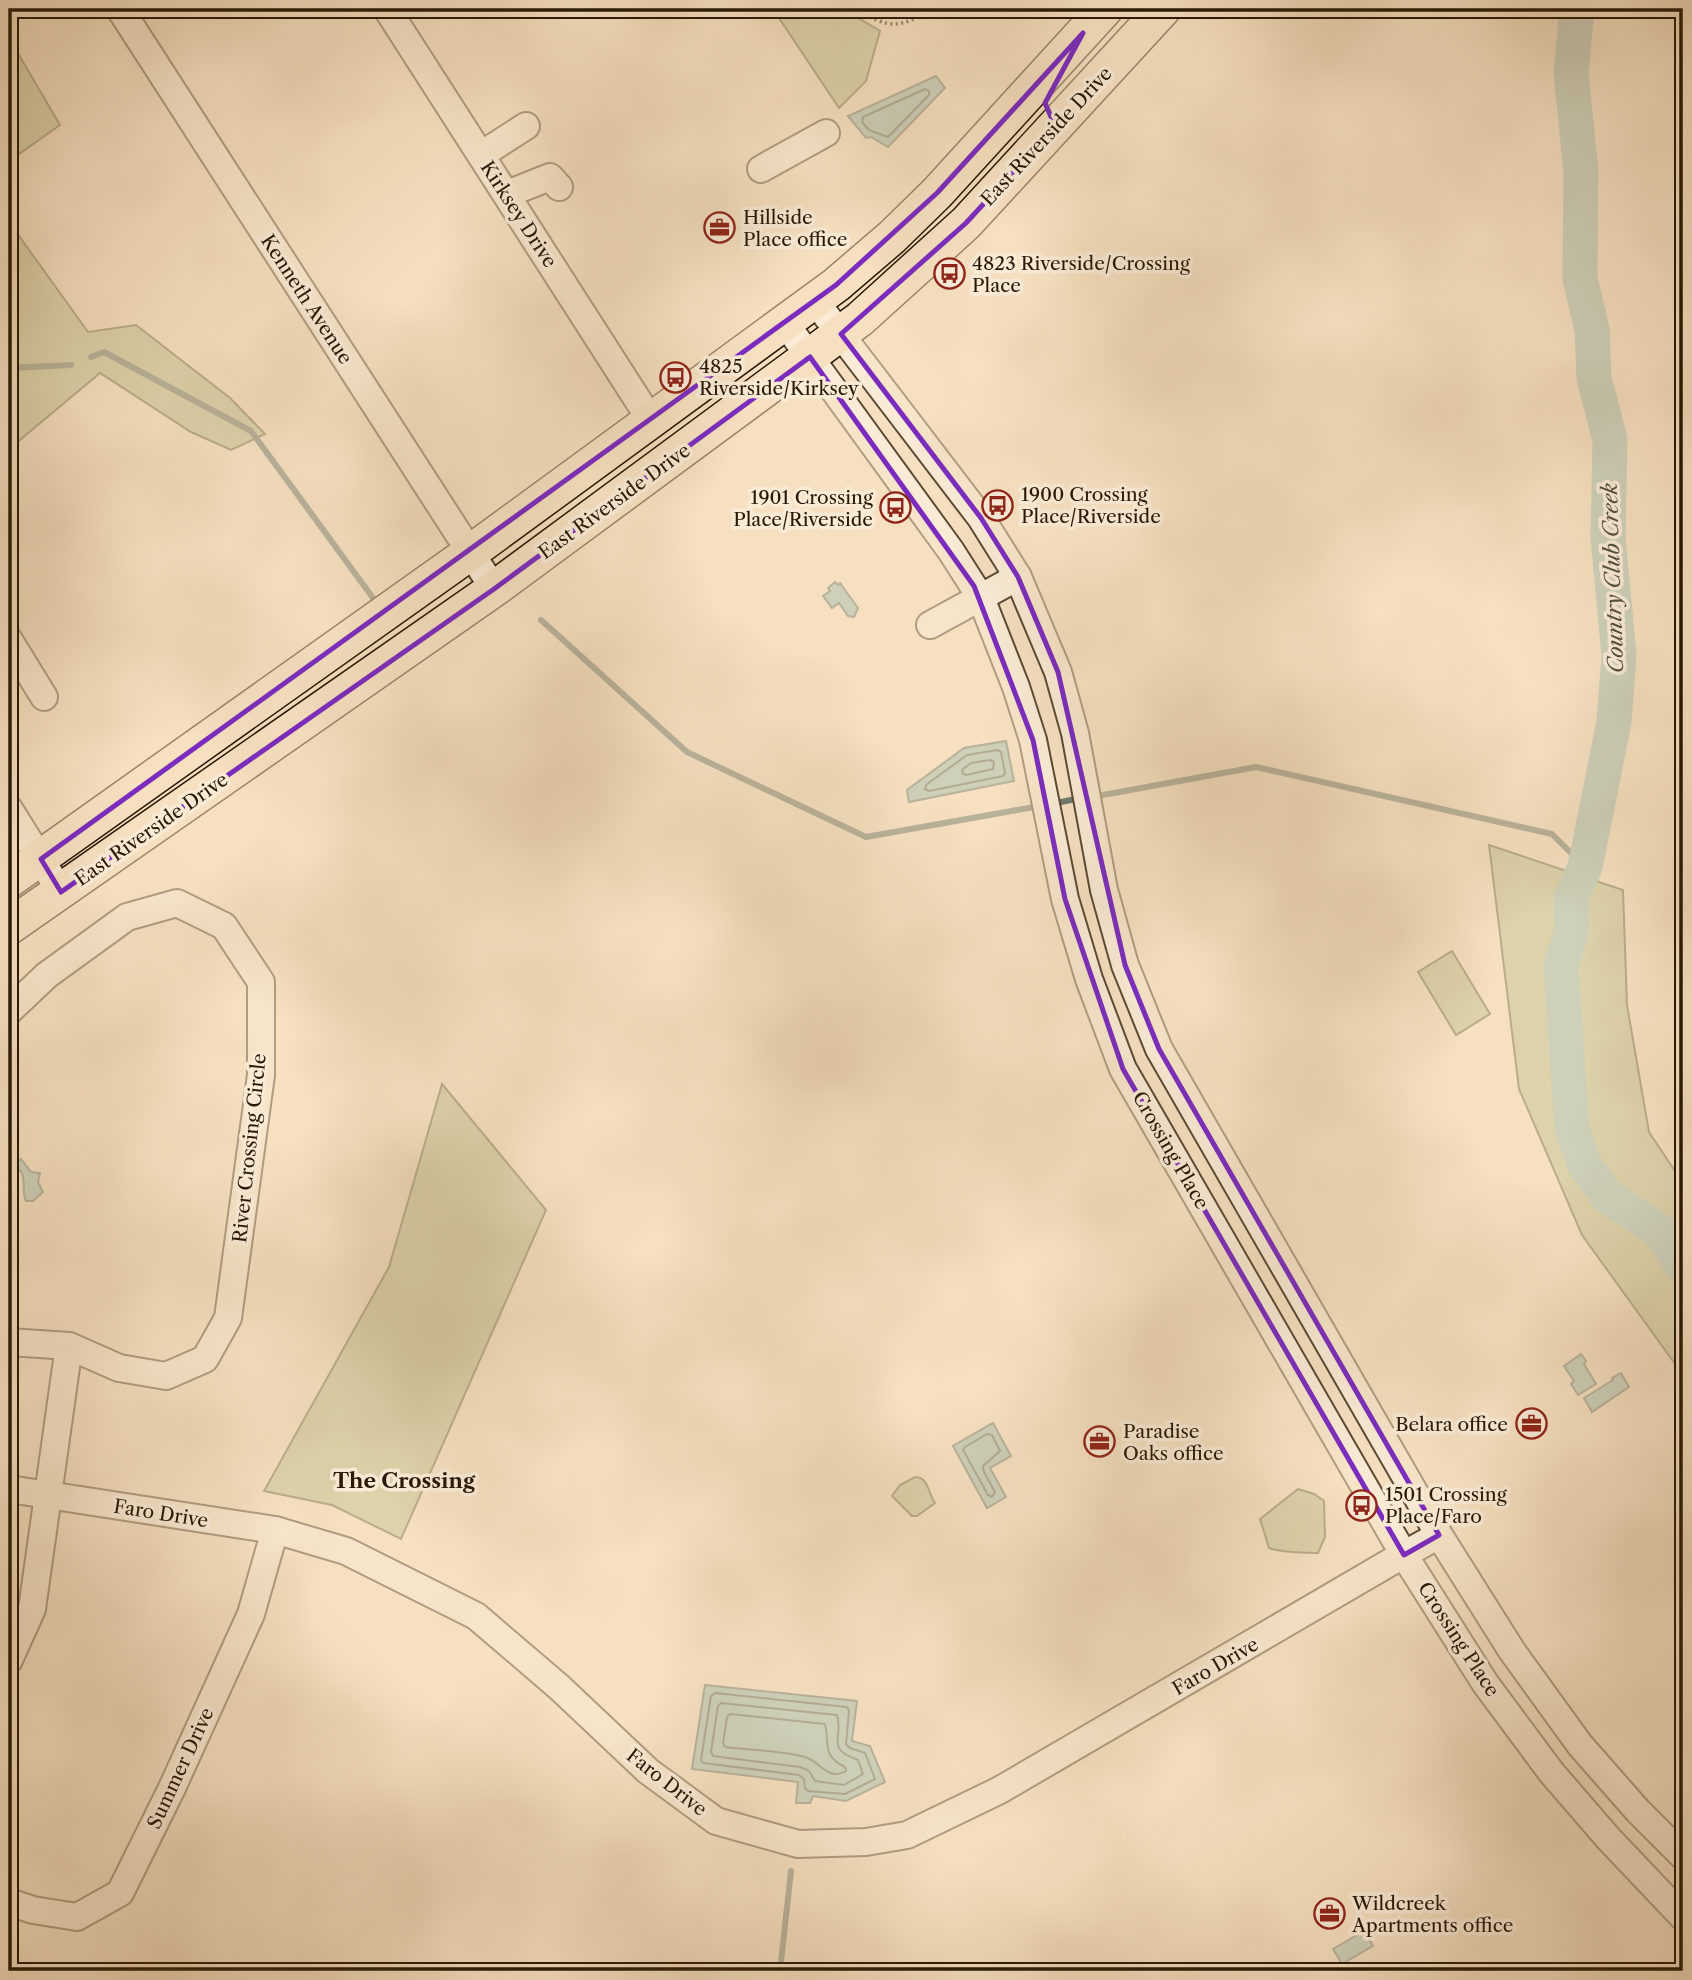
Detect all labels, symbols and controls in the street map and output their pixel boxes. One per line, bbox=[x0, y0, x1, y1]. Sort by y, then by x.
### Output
street label: East Riverside Drive bbox=[976, 62, 1117, 211]
street label: Kirksey Drive bbox=[476, 157, 562, 272]
place label: Hillside Place office bbox=[743, 206, 847, 251]
office icon: Hillside Place office bbox=[703, 211, 737, 245]
street label: Kenneth Avenue bbox=[256, 230, 357, 368]
place label: 4823 Riverside/Crossing Place bbox=[972, 252, 1191, 297]
bus stop icon: 4823 Riverside/Crossing Place bbox=[932, 257, 966, 291]
place label: 4825 Riverside/Kirksey bbox=[699, 355, 859, 400]
bus stop icon: 4825 Riverside/Kirksey bbox=[659, 360, 693, 394]
street label: East Riverside Drive bbox=[534, 439, 695, 564]
place label: 1900 Crossing Place/Riverside bbox=[1021, 483, 1161, 528]
water label: Country Club Creek bbox=[1597, 483, 1628, 673]
place label: 1901 Crossing Place/Riverside bbox=[733, 486, 874, 531]
bus stop icon: 1900 Crossing Place/Riverside bbox=[981, 488, 1015, 522]
bus stop icon: 1901 Crossing Place/Riverside bbox=[879, 491, 913, 525]
street label: East Riverside Drive bbox=[70, 768, 232, 891]
street label: River Crossing Circle bbox=[228, 1052, 271, 1244]
street label: Crossing Place bbox=[1128, 1087, 1214, 1213]
office icon: Belara office bbox=[1514, 1407, 1548, 1441]
place label: Belara office bbox=[1395, 1413, 1508, 1436]
place label: Paradise Oaks office bbox=[1123, 1420, 1224, 1465]
office icon: Paradise Oaks office bbox=[1083, 1425, 1117, 1459]
district label: The Crossing bbox=[333, 1468, 476, 1493]
place label: 1501 Crossing Place/Faro bbox=[1385, 1483, 1508, 1528]
bus stop icon: 1501 Crossing Place/Faro bbox=[1345, 1488, 1379, 1522]
street label: Faro Drive bbox=[112, 1495, 210, 1532]
street label: Crossing Place bbox=[1413, 1578, 1504, 1701]
street label: Faro Drive bbox=[1168, 1633, 1262, 1700]
street label: Summer Drive bbox=[142, 1704, 219, 1833]
street label: Faro Drive bbox=[622, 1744, 711, 1821]
place label: Wildcreek Apartments office bbox=[1351, 1892, 1513, 1937]
office icon: Wildcreek Apartments office bbox=[1312, 1897, 1346, 1931]

